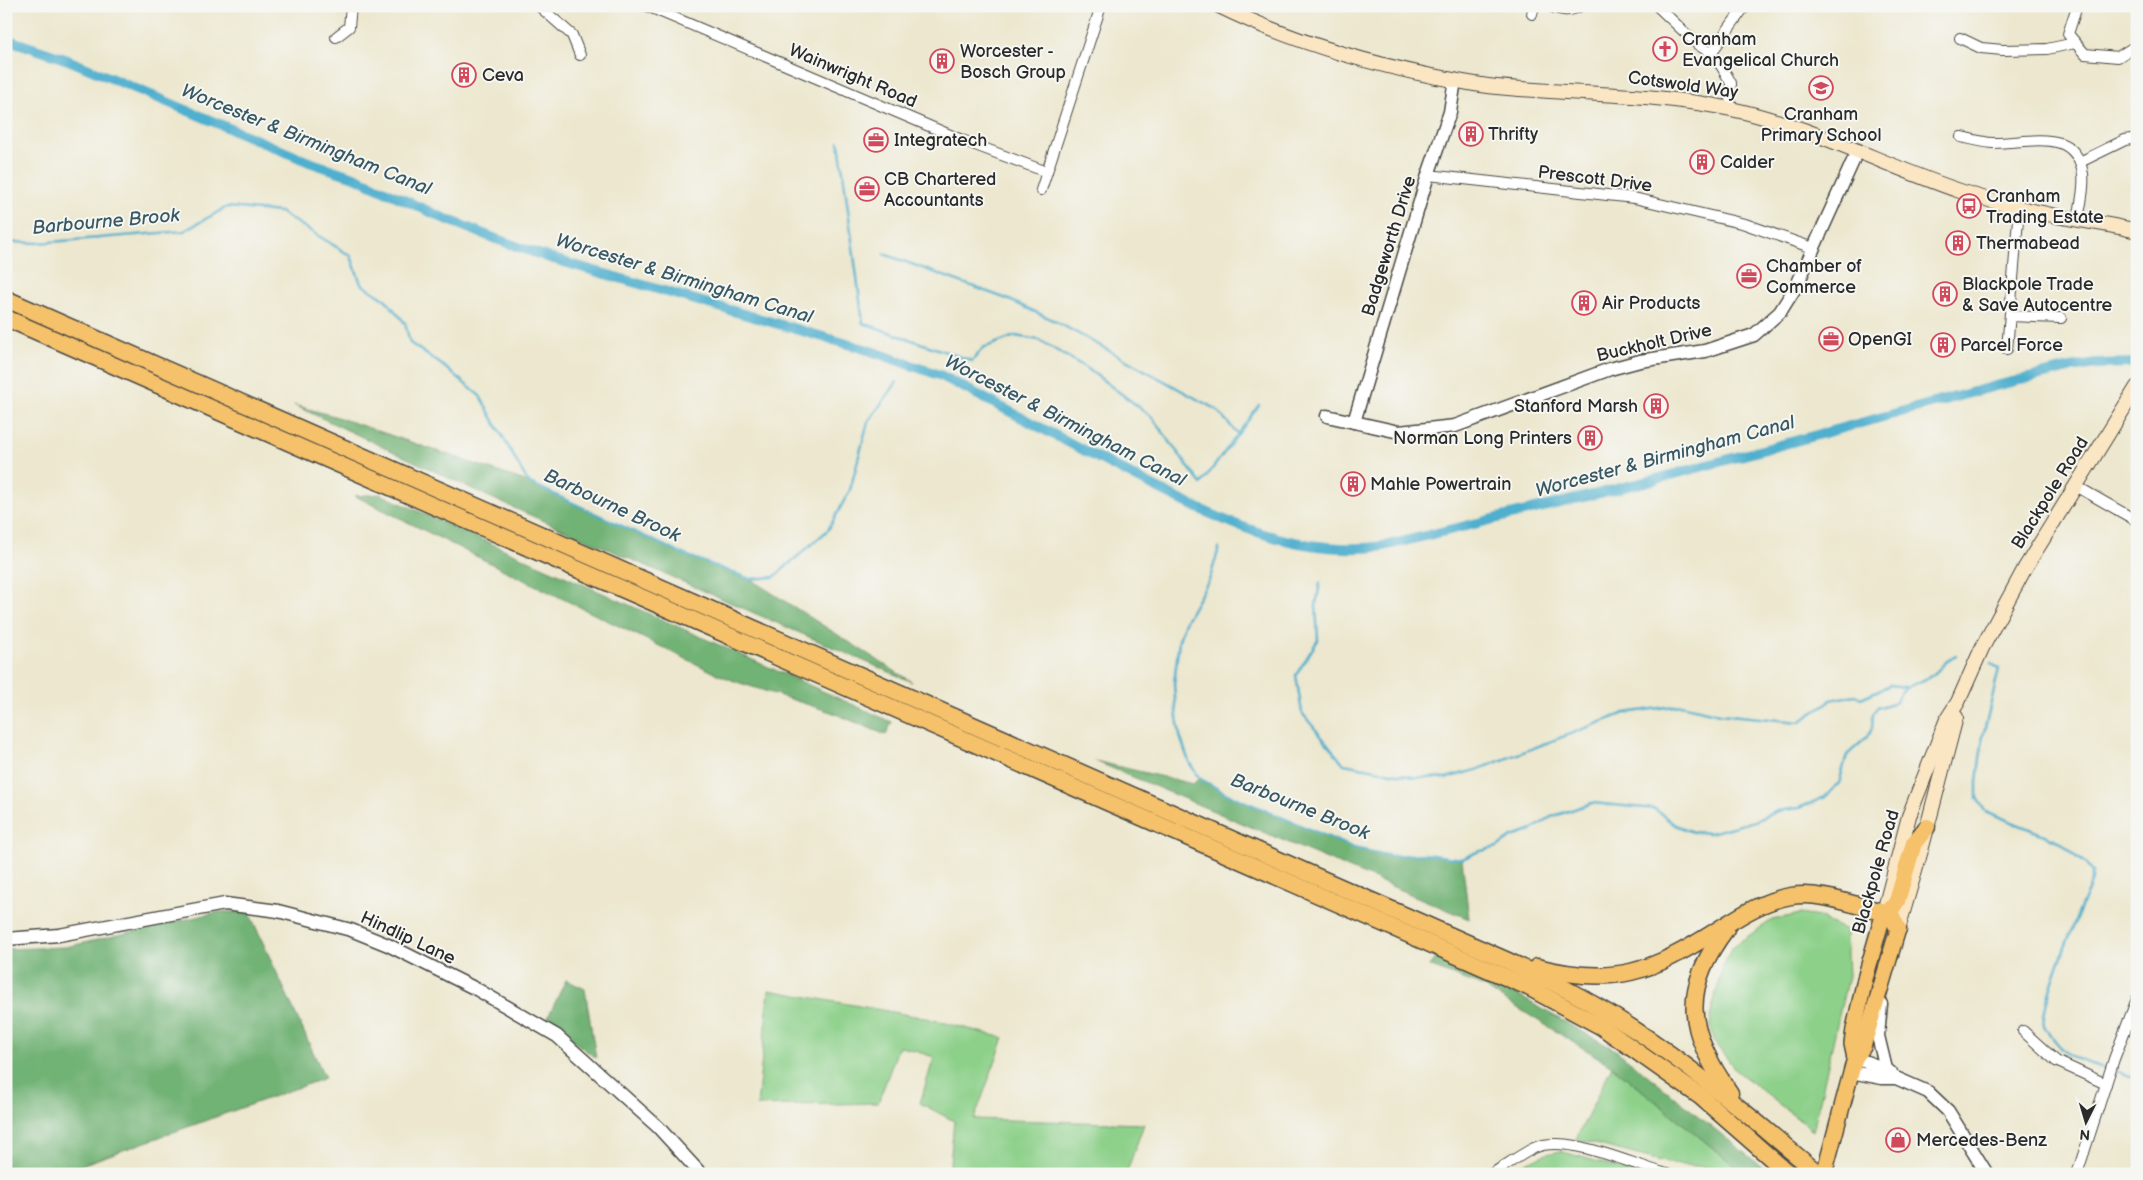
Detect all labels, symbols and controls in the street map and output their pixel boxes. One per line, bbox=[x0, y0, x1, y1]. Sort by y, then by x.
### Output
place label: Cranham Evangelical Church bbox=[1682, 29, 1839, 71]
church icon: Cranham Evangelical Church bbox=[1652, 36, 1678, 62]
street label: Wainwright Road bbox=[786, 40, 920, 112]
place label: Worcester - Bosch Group bbox=[960, 41, 1066, 83]
building icon: Worcester - Bosch Group bbox=[929, 48, 955, 74]
building icon: Ceva bbox=[451, 62, 477, 88]
place label: Ceva bbox=[482, 65, 524, 86]
street label: Cotswold Way bbox=[1626, 67, 1740, 103]
school or university icon: Cranham Primary School bbox=[1808, 75, 1834, 101]
water label: Worcester & Birmingham Canal bbox=[178, 79, 435, 201]
place label: Cranham Primary School bbox=[1761, 104, 1881, 146]
building icon: Thrifty bbox=[1458, 121, 1484, 147]
place label: Thrifty bbox=[1488, 124, 1539, 145]
office icon: Integratech bbox=[863, 127, 889, 153]
place label: Integratech bbox=[894, 130, 987, 151]
building icon: Calder bbox=[1689, 149, 1715, 175]
place label: Calder bbox=[1720, 152, 1775, 173]
street label: Prescott Drive bbox=[1537, 162, 1654, 196]
place label: CB Chartered Accountants bbox=[884, 169, 996, 211]
street label: Badgeworth Drive bbox=[1358, 173, 1420, 319]
office icon: CB Chartered Accountants bbox=[854, 176, 880, 202]
place label: Cranham Trading Estate bbox=[1986, 186, 2104, 228]
bus stop icon: Cranham Trading Estate bbox=[1956, 193, 1982, 219]
water label: Barbourne Brook bbox=[31, 204, 181, 240]
water label: Worcester & Birmingham Canal bbox=[553, 229, 816, 329]
building icon: Thermabead bbox=[1945, 230, 1971, 256]
place label: Thermabead bbox=[1976, 233, 2080, 254]
place label: Chamber of Commerce bbox=[1766, 256, 1862, 298]
office icon: Chamber of Commerce bbox=[1736, 263, 1762, 289]
place label: Blackpole Trade & Save Autocentre bbox=[1962, 274, 2113, 316]
building icon: Blackpole Trade & Save Autocentre bbox=[1932, 281, 1958, 307]
building icon: Air Products bbox=[1571, 290, 1597, 316]
place label: Air Products bbox=[1602, 293, 1701, 314]
street label: Buckholt Drive bbox=[1594, 319, 1714, 366]
office icon: OpenGI bbox=[1818, 326, 1844, 352]
place label: OpenGI bbox=[1848, 329, 1912, 350]
building icon: Parcel Force bbox=[1930, 332, 1956, 358]
place label: Parcel Force bbox=[1960, 335, 2063, 356]
water label: Worcester & Birmingham Canal bbox=[941, 350, 1190, 492]
building icon: Stanford Marsh bbox=[1643, 393, 1669, 419]
place label: Stanford Marsh bbox=[1514, 396, 1638, 417]
water label: Worcester & Birmingham Canal bbox=[1533, 411, 1798, 503]
building icon: Norman Long Printers bbox=[1577, 425, 1603, 451]
place label: Norman Long Printers bbox=[1393, 428, 1572, 449]
street label: Blackpole Road bbox=[2007, 433, 2093, 553]
water label: Barbourne Brook bbox=[540, 464, 684, 548]
building icon: Mahle Powertrain bbox=[1340, 471, 1366, 497]
place label: Mahle Powertrain bbox=[1370, 474, 1511, 495]
water label: Barbourne Brook bbox=[1227, 769, 1373, 846]
street label: Blackpole Road bbox=[1848, 807, 1904, 937]
street label: Hindlip Lane bbox=[357, 907, 459, 969]
north arrow bbox=[2060, 1098, 2110, 1148]
text: N bbox=[2079, 1126, 2091, 1143]
shop icon: Mercedes-Benz bbox=[1885, 1127, 1911, 1153]
place label: Mercedes-Benz bbox=[1916, 1130, 2047, 1151]

